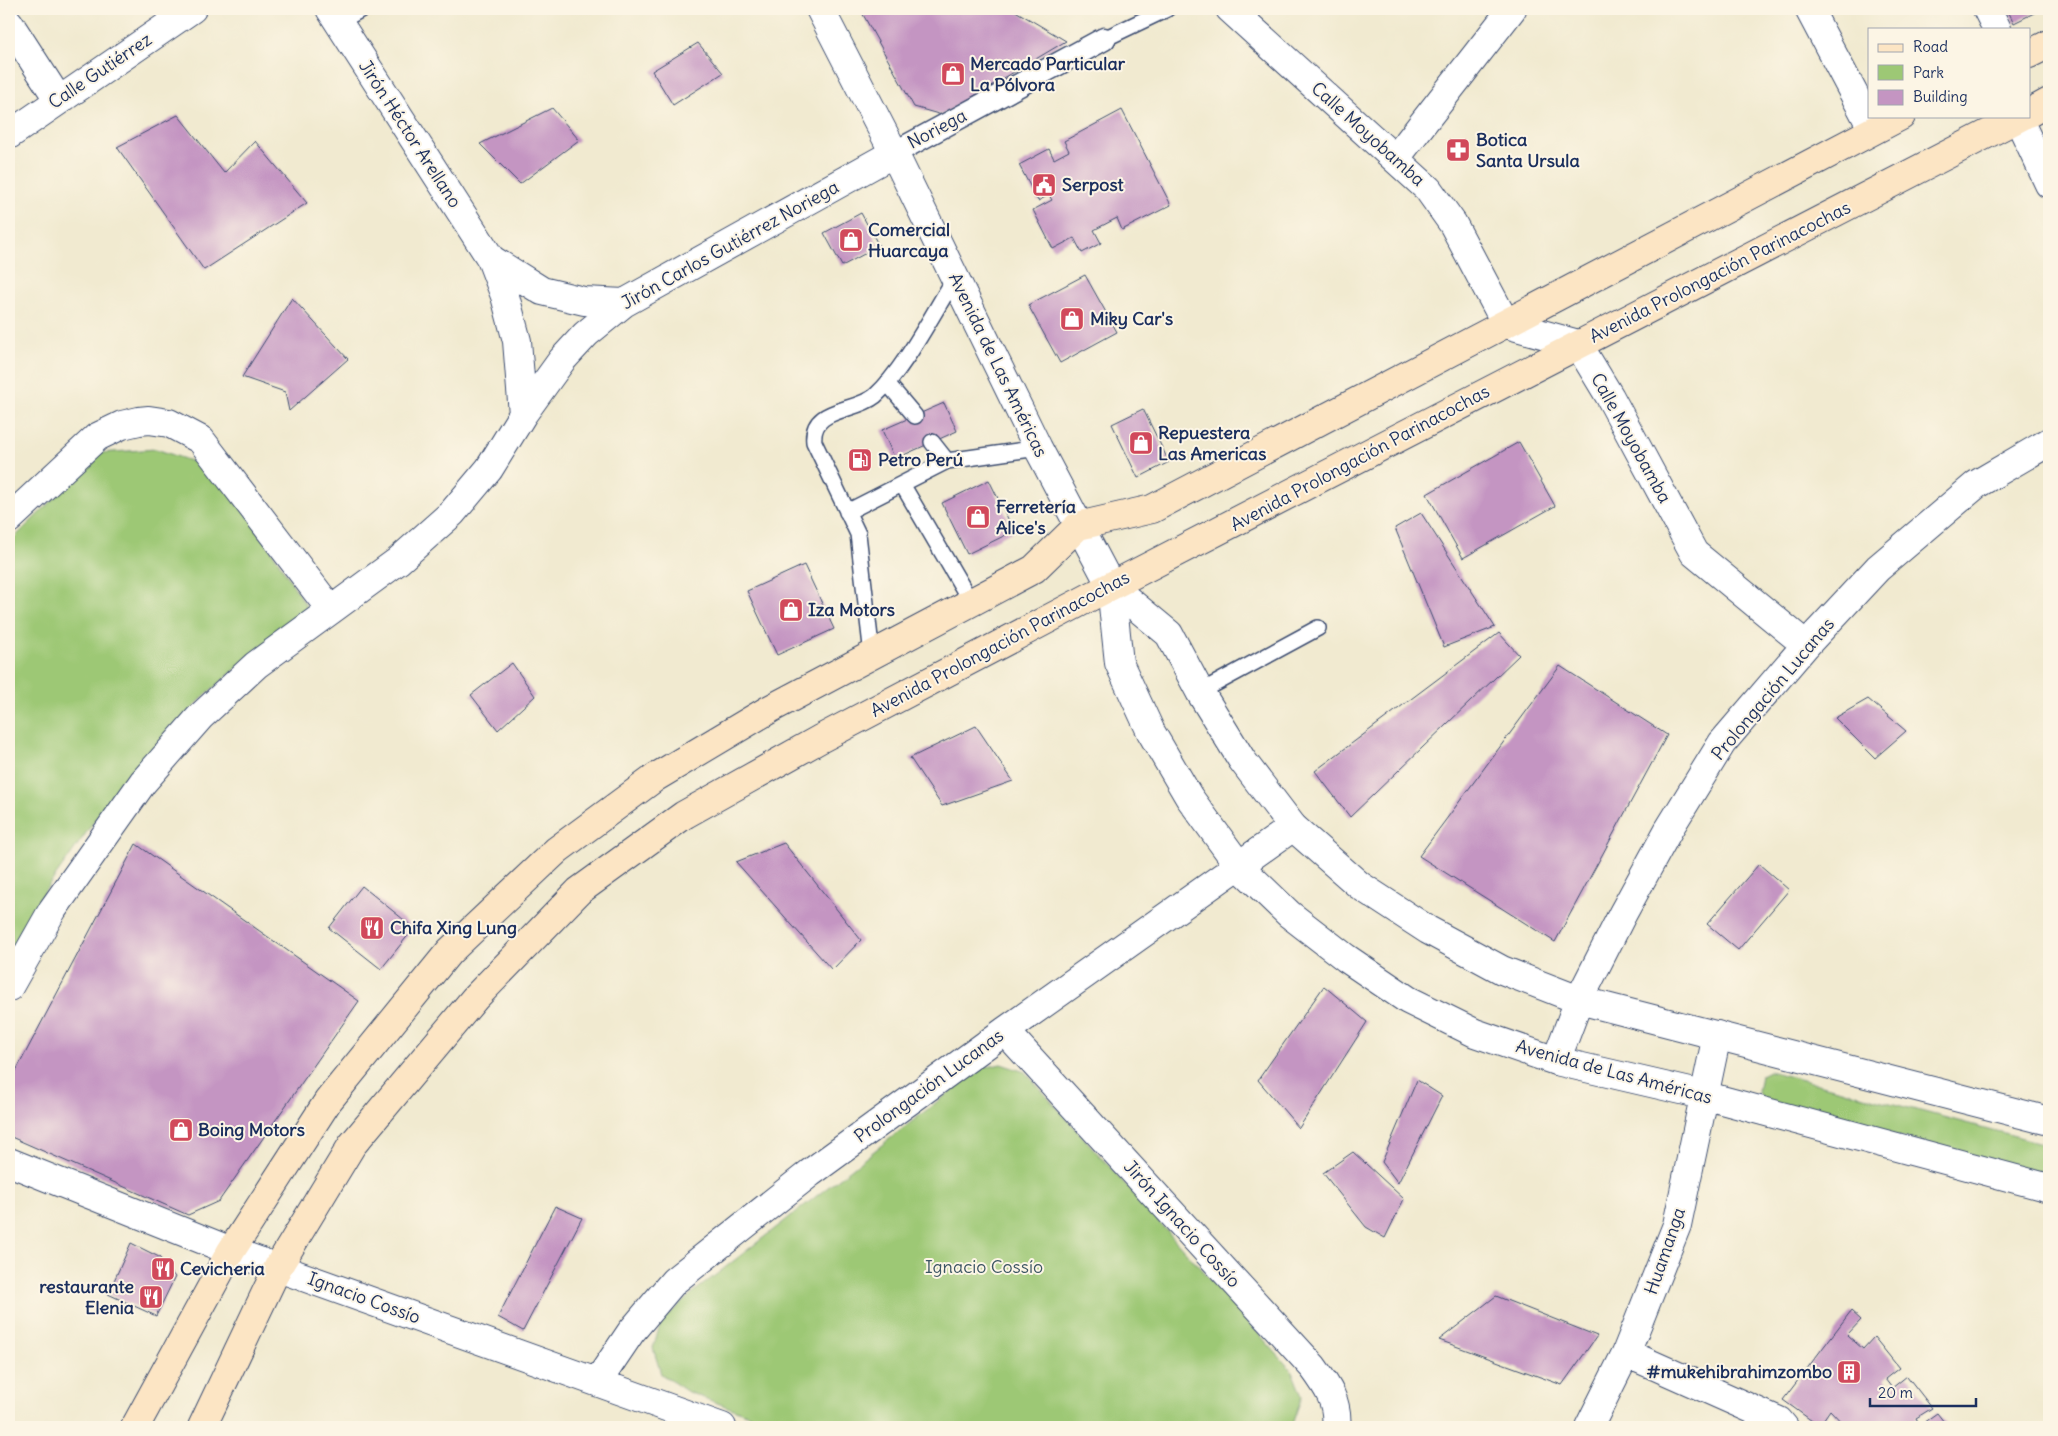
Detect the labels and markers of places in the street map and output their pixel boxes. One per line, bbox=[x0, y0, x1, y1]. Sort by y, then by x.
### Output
place label: Mercado Particular La Pólvora bbox=[970, 52, 1126, 96]
shop icon: Mercado Particular La Pólvora bbox=[940, 61, 966, 87]
place label: Botica Santa Ursula bbox=[1476, 128, 1580, 172]
pharmacy icon: Botica Santa Ursula bbox=[1445, 137, 1471, 163]
public building icon: Serpost bbox=[1031, 172, 1057, 198]
place label: Serpost bbox=[1062, 173, 1125, 196]
place label: Comercial Huarcaya bbox=[868, 218, 950, 262]
shop icon: Comercial Huarcaya bbox=[838, 227, 864, 253]
shop icon: Miky Car's bbox=[1059, 306, 1085, 332]
place label: Miky Car's bbox=[1090, 307, 1173, 330]
place label: Repuestera Las Americas bbox=[1158, 421, 1266, 465]
shop icon: Repuestera Las Americas bbox=[1128, 430, 1154, 456]
fuel station icon: Petro Perú bbox=[847, 447, 873, 473]
place label: Petro Perú bbox=[878, 448, 964, 471]
place label: Ferretería Alice's bbox=[996, 495, 1076, 539]
shop icon: Ferretería Alice's bbox=[965, 504, 991, 530]
shop icon: Iza Motors bbox=[778, 597, 804, 623]
place label: Iza Motors bbox=[808, 598, 895, 621]
restaurant icon: Chifa Xing Lung bbox=[359, 915, 385, 941]
place label: Chifa Xing Lung bbox=[390, 916, 517, 939]
shop icon: Boing Motors bbox=[168, 1117, 194, 1143]
place label: Boing Motors bbox=[198, 1118, 305, 1141]
restaurant icon: Cevicheria bbox=[150, 1256, 176, 1282]
place label: Cevicheria bbox=[180, 1257, 265, 1280]
place label: restaurante Elenia bbox=[39, 1275, 134, 1319]
restaurant icon: restaurante Elenia bbox=[138, 1284, 164, 1310]
building icon: #mukehibrahimzombo bbox=[1836, 1359, 1862, 1385]
place label: #mukehibrahimzombo bbox=[1646, 1360, 1832, 1383]

